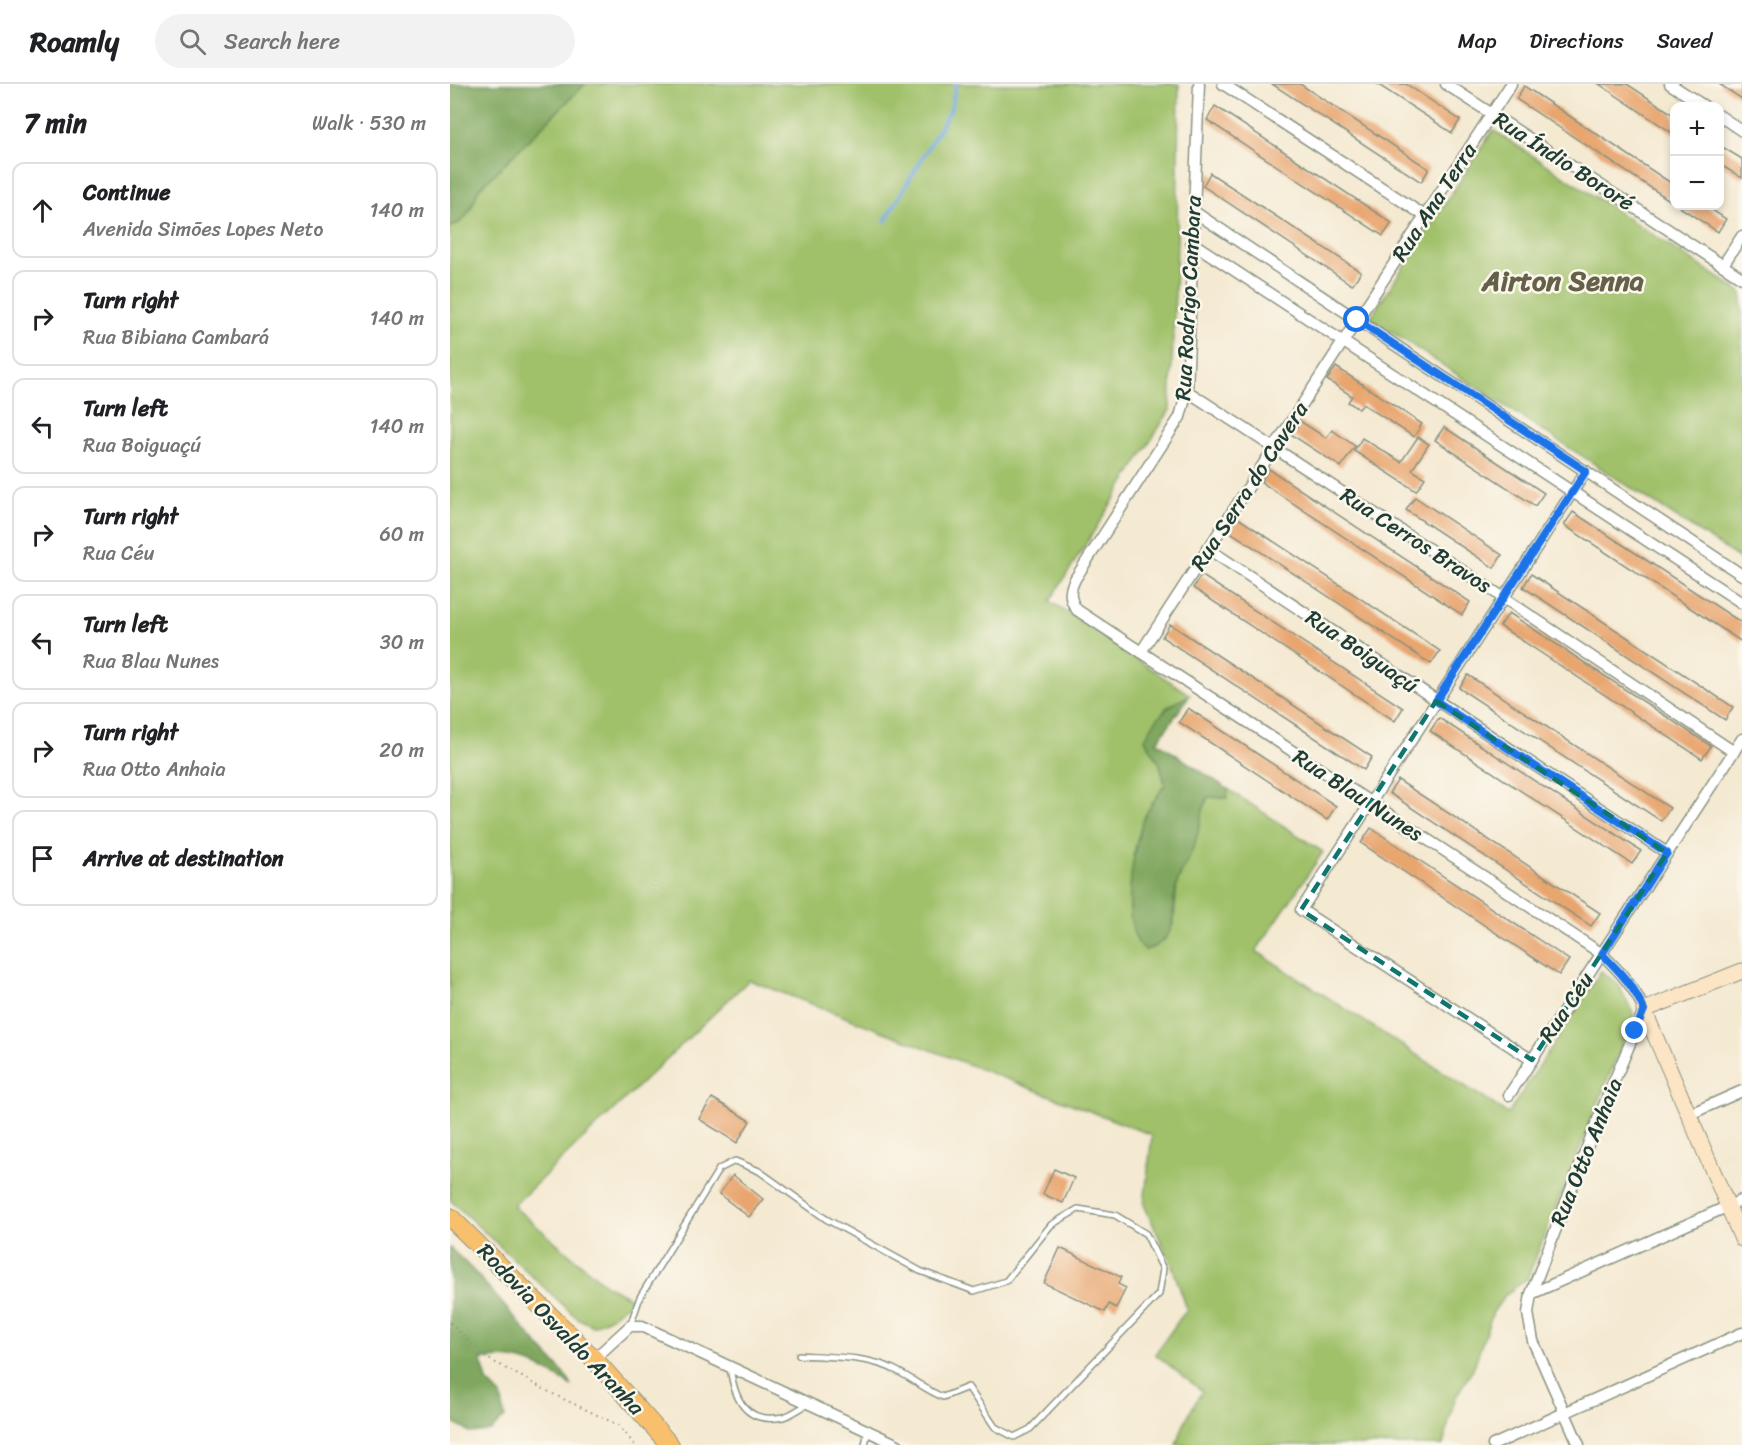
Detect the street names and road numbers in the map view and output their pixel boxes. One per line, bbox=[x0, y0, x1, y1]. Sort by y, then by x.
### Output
street label: Rua Índio Bororé bbox=[1485, 100, 1643, 222]
street label: Rua Ana Terra bbox=[1381, 134, 1488, 269]
street label: Rua Rodrigo Cambara bbox=[1163, 193, 1213, 402]
street label: Rua Serra do Cavera bbox=[1179, 392, 1319, 579]
street label: Rua Cerros Bravos bbox=[1332, 476, 1500, 604]
street label: Rua Boiguaçú bbox=[1297, 599, 1427, 704]
street label: Rua Blau Nunes bbox=[1285, 738, 1431, 852]
street label: Rua Céu bbox=[1528, 963, 1604, 1051]
street label: Rua Otto Anhaia bbox=[1539, 1072, 1633, 1232]
street label: Rodovia Osvaldo Aranha bbox=[468, 1233, 655, 1425]

